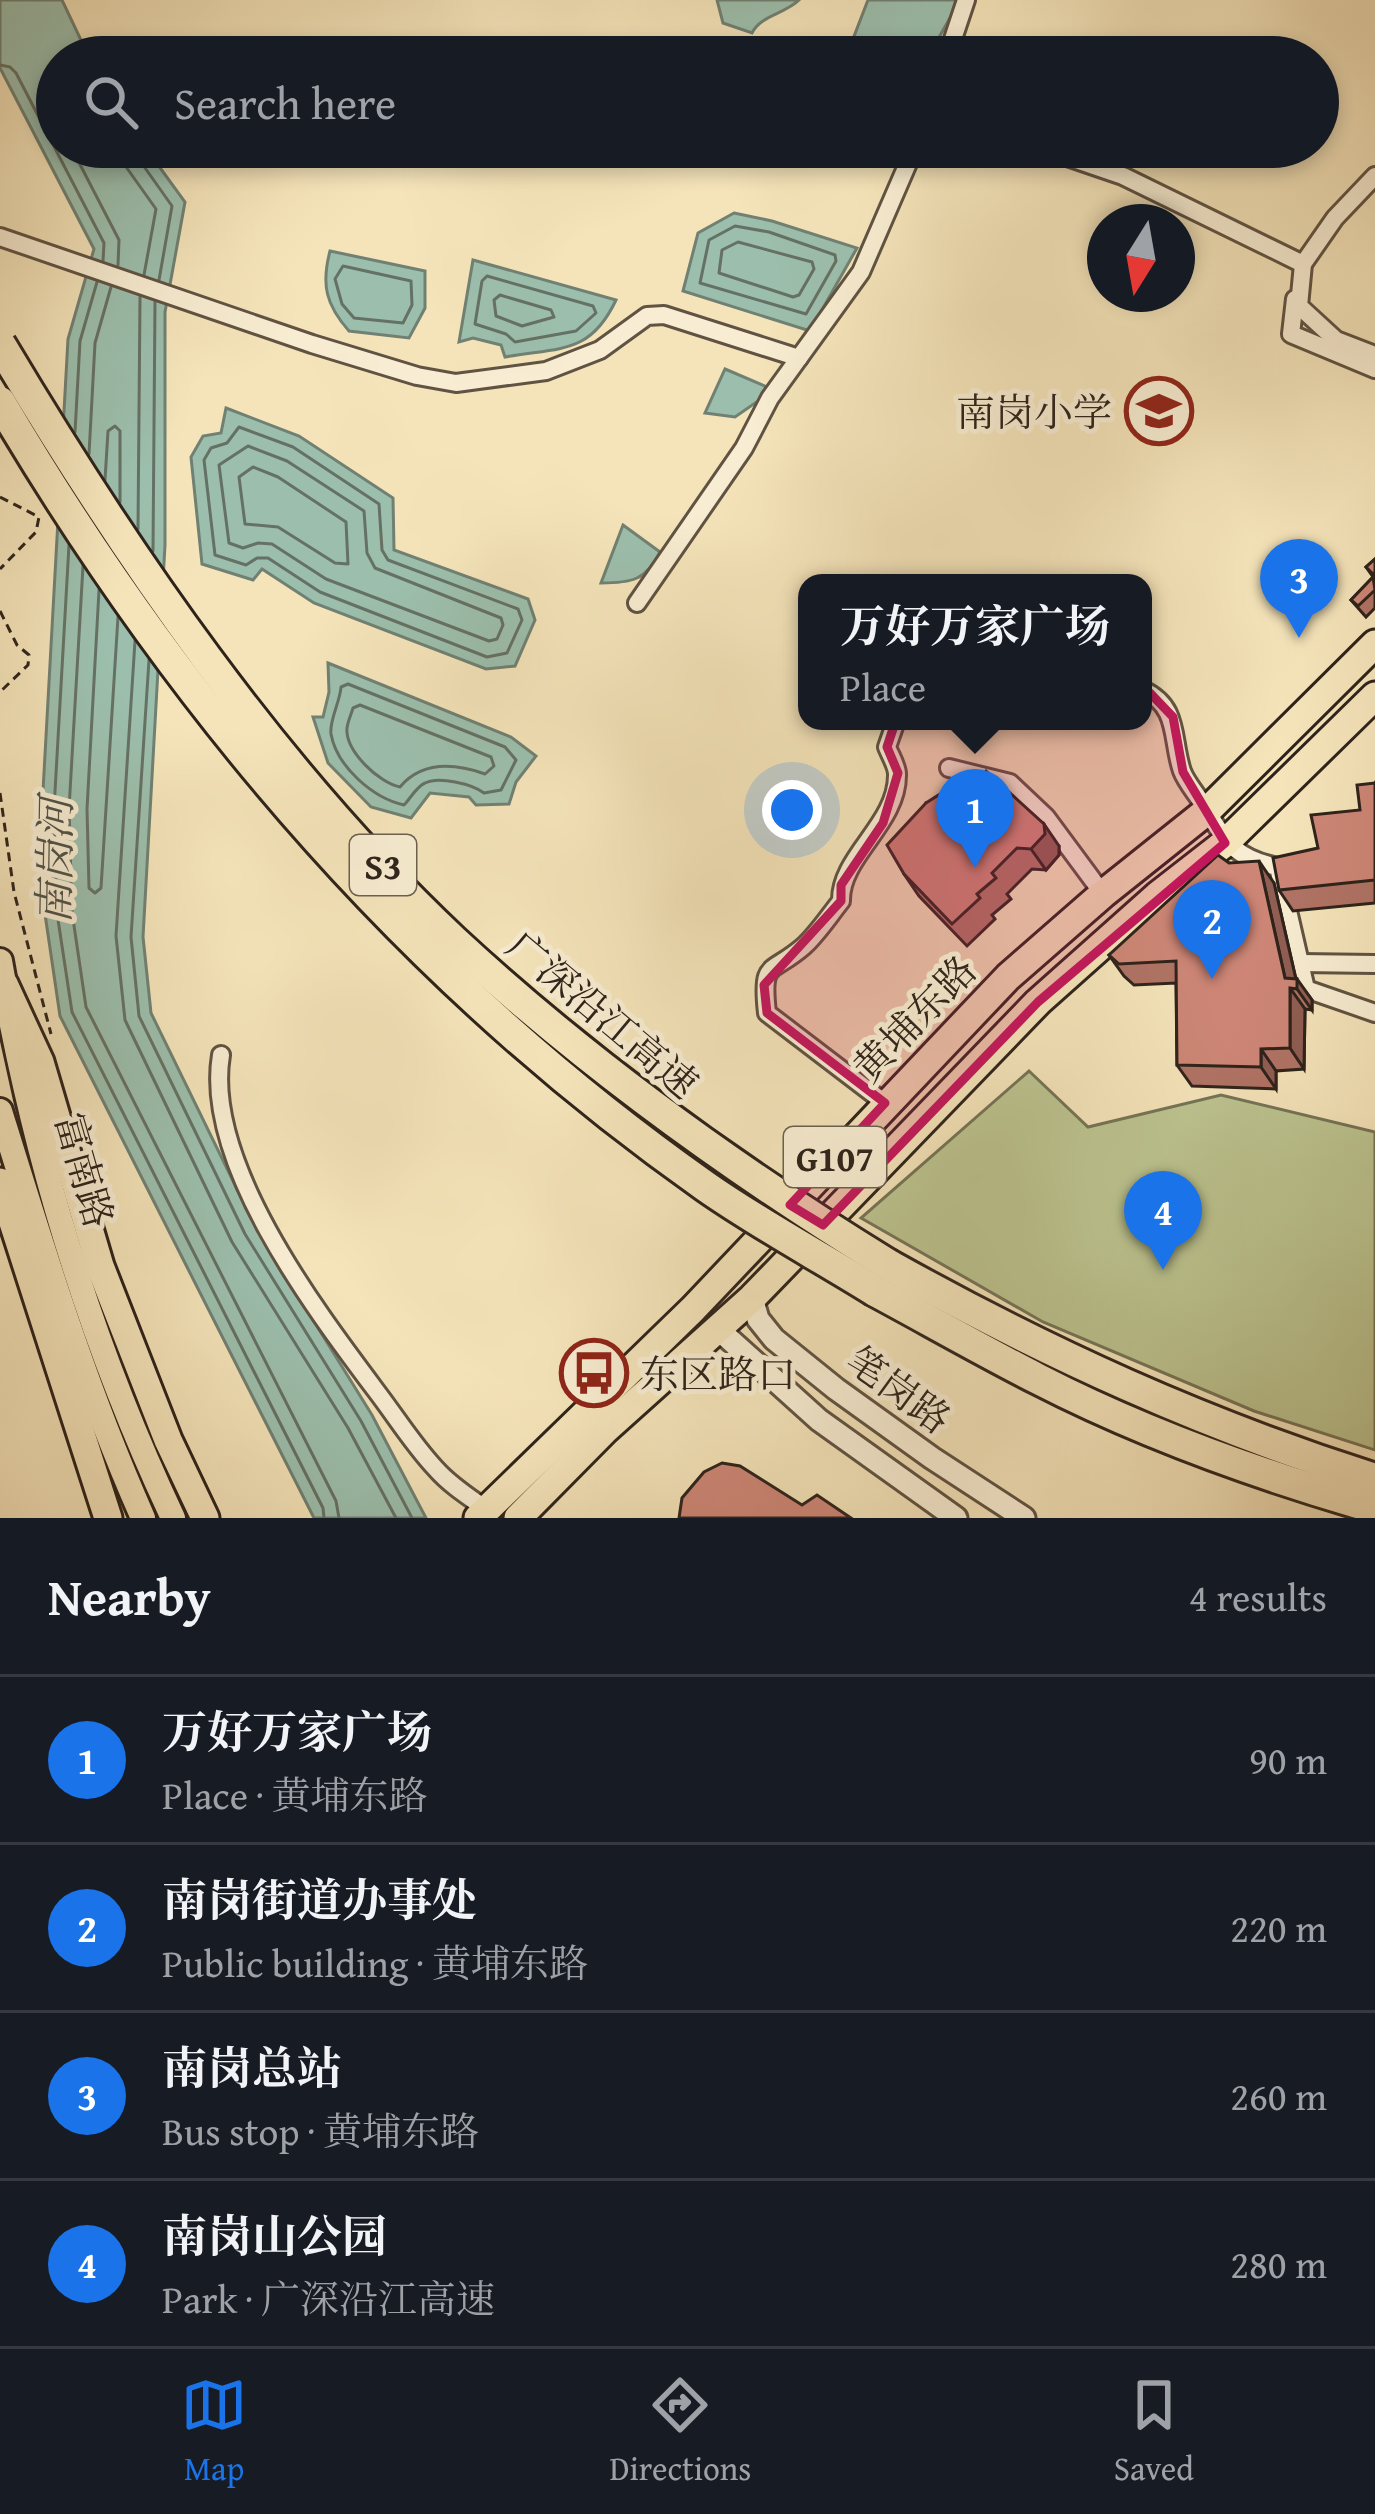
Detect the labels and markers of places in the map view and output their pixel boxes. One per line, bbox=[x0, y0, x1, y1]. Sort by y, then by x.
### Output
school or university icon: 南岗小学 bbox=[1124, 376, 1194, 446]
place label: 南岗小学 bbox=[956, 383, 1112, 440]
pin: 3 bbox=[1260, 539, 1338, 638]
pin: 1 bbox=[936, 769, 1014, 868]
pin: 2 bbox=[1173, 880, 1251, 979]
pin: 4 bbox=[1124, 1171, 1202, 1270]
bus stop icon: 东区路口 bbox=[559, 1338, 629, 1408]
place label: 东区路口 bbox=[640, 1345, 796, 1402]

